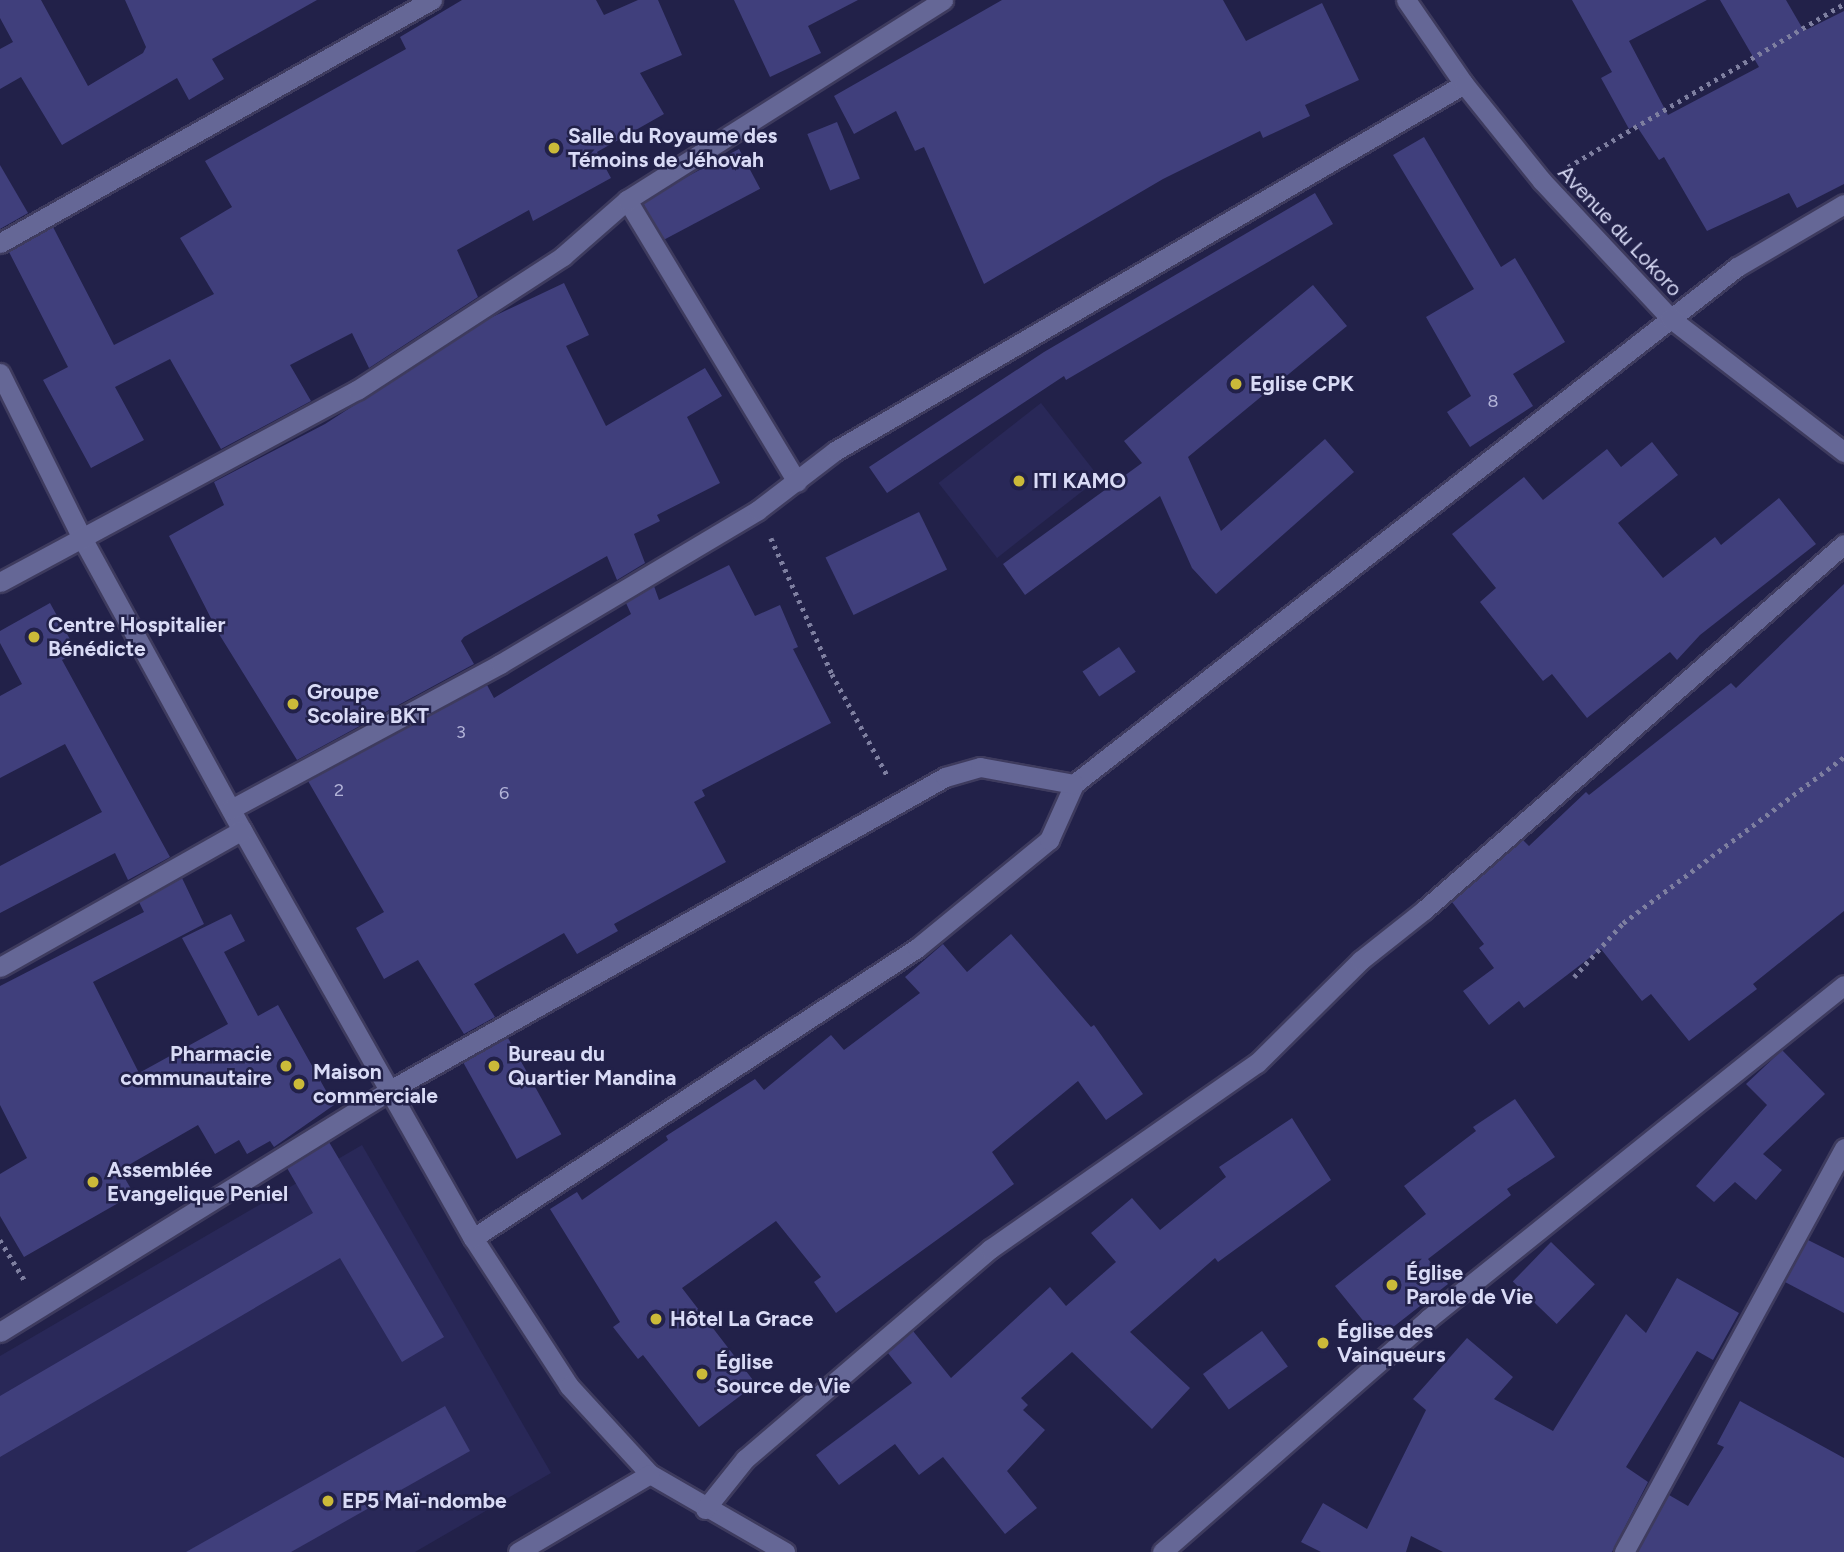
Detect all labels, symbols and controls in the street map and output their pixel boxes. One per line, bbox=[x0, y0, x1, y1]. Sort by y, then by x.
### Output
place label: Salle du Royaume des Témoins de Jéhovah bbox=[568, 123, 777, 173]
marker: Salle du Royaume des Témoins de Jéhovah bbox=[546, 140, 562, 156]
street label: Avenue du Lokoro bbox=[1553, 160, 1687, 302]
place label: Eglise CPK bbox=[1250, 371, 1354, 397]
marker: Eglise CPK bbox=[1228, 376, 1244, 392]
house number: 8 bbox=[1487, 390, 1499, 412]
place label: ITI KAMO bbox=[1033, 468, 1126, 494]
marker: ITI KAMO bbox=[1011, 473, 1027, 489]
place label: Centre Hospitalier Bénédicte bbox=[48, 612, 225, 662]
marker: Centre Hospitalier Bénédicte bbox=[26, 629, 42, 645]
place label: Groupe Scolaire BKT bbox=[307, 679, 429, 729]
marker: Groupe Scolaire BKT bbox=[285, 696, 301, 712]
house number: 3 bbox=[456, 721, 466, 743]
house number: 2 bbox=[334, 779, 344, 801]
house number: 6 bbox=[499, 782, 509, 804]
place label: Pharmacie communautaire bbox=[120, 1041, 272, 1091]
place label: Bureau du Quartier Mandina bbox=[508, 1041, 676, 1091]
marker: Pharmacie communautaire bbox=[278, 1058, 294, 1074]
marker: Bureau du Quartier Mandina bbox=[486, 1058, 502, 1074]
place label: Maison commerciale bbox=[313, 1059, 438, 1109]
marker: Maison commerciale bbox=[291, 1076, 307, 1092]
place label: Assemblée Evangelique Peniel bbox=[107, 1157, 288, 1207]
marker: Assemblée Evangelique Peniel bbox=[85, 1174, 101, 1190]
place label: Église Parole de Vie bbox=[1406, 1260, 1533, 1310]
marker: Église Parole de Vie bbox=[1384, 1277, 1400, 1293]
place label: Hôtel La Grace bbox=[670, 1306, 813, 1332]
marker: Hôtel La Grace bbox=[648, 1311, 664, 1327]
place label: Église des Vainqueurs bbox=[1337, 1318, 1446, 1368]
marker: Église des Vainqueurs bbox=[1315, 1335, 1331, 1351]
place label: Église Source de Vie bbox=[716, 1349, 850, 1399]
marker: Église Source de Vie bbox=[694, 1366, 710, 1382]
place label: EP5 Maï-ndombe bbox=[342, 1488, 507, 1514]
marker: EP5 Maï-ndombe bbox=[320, 1493, 336, 1509]

